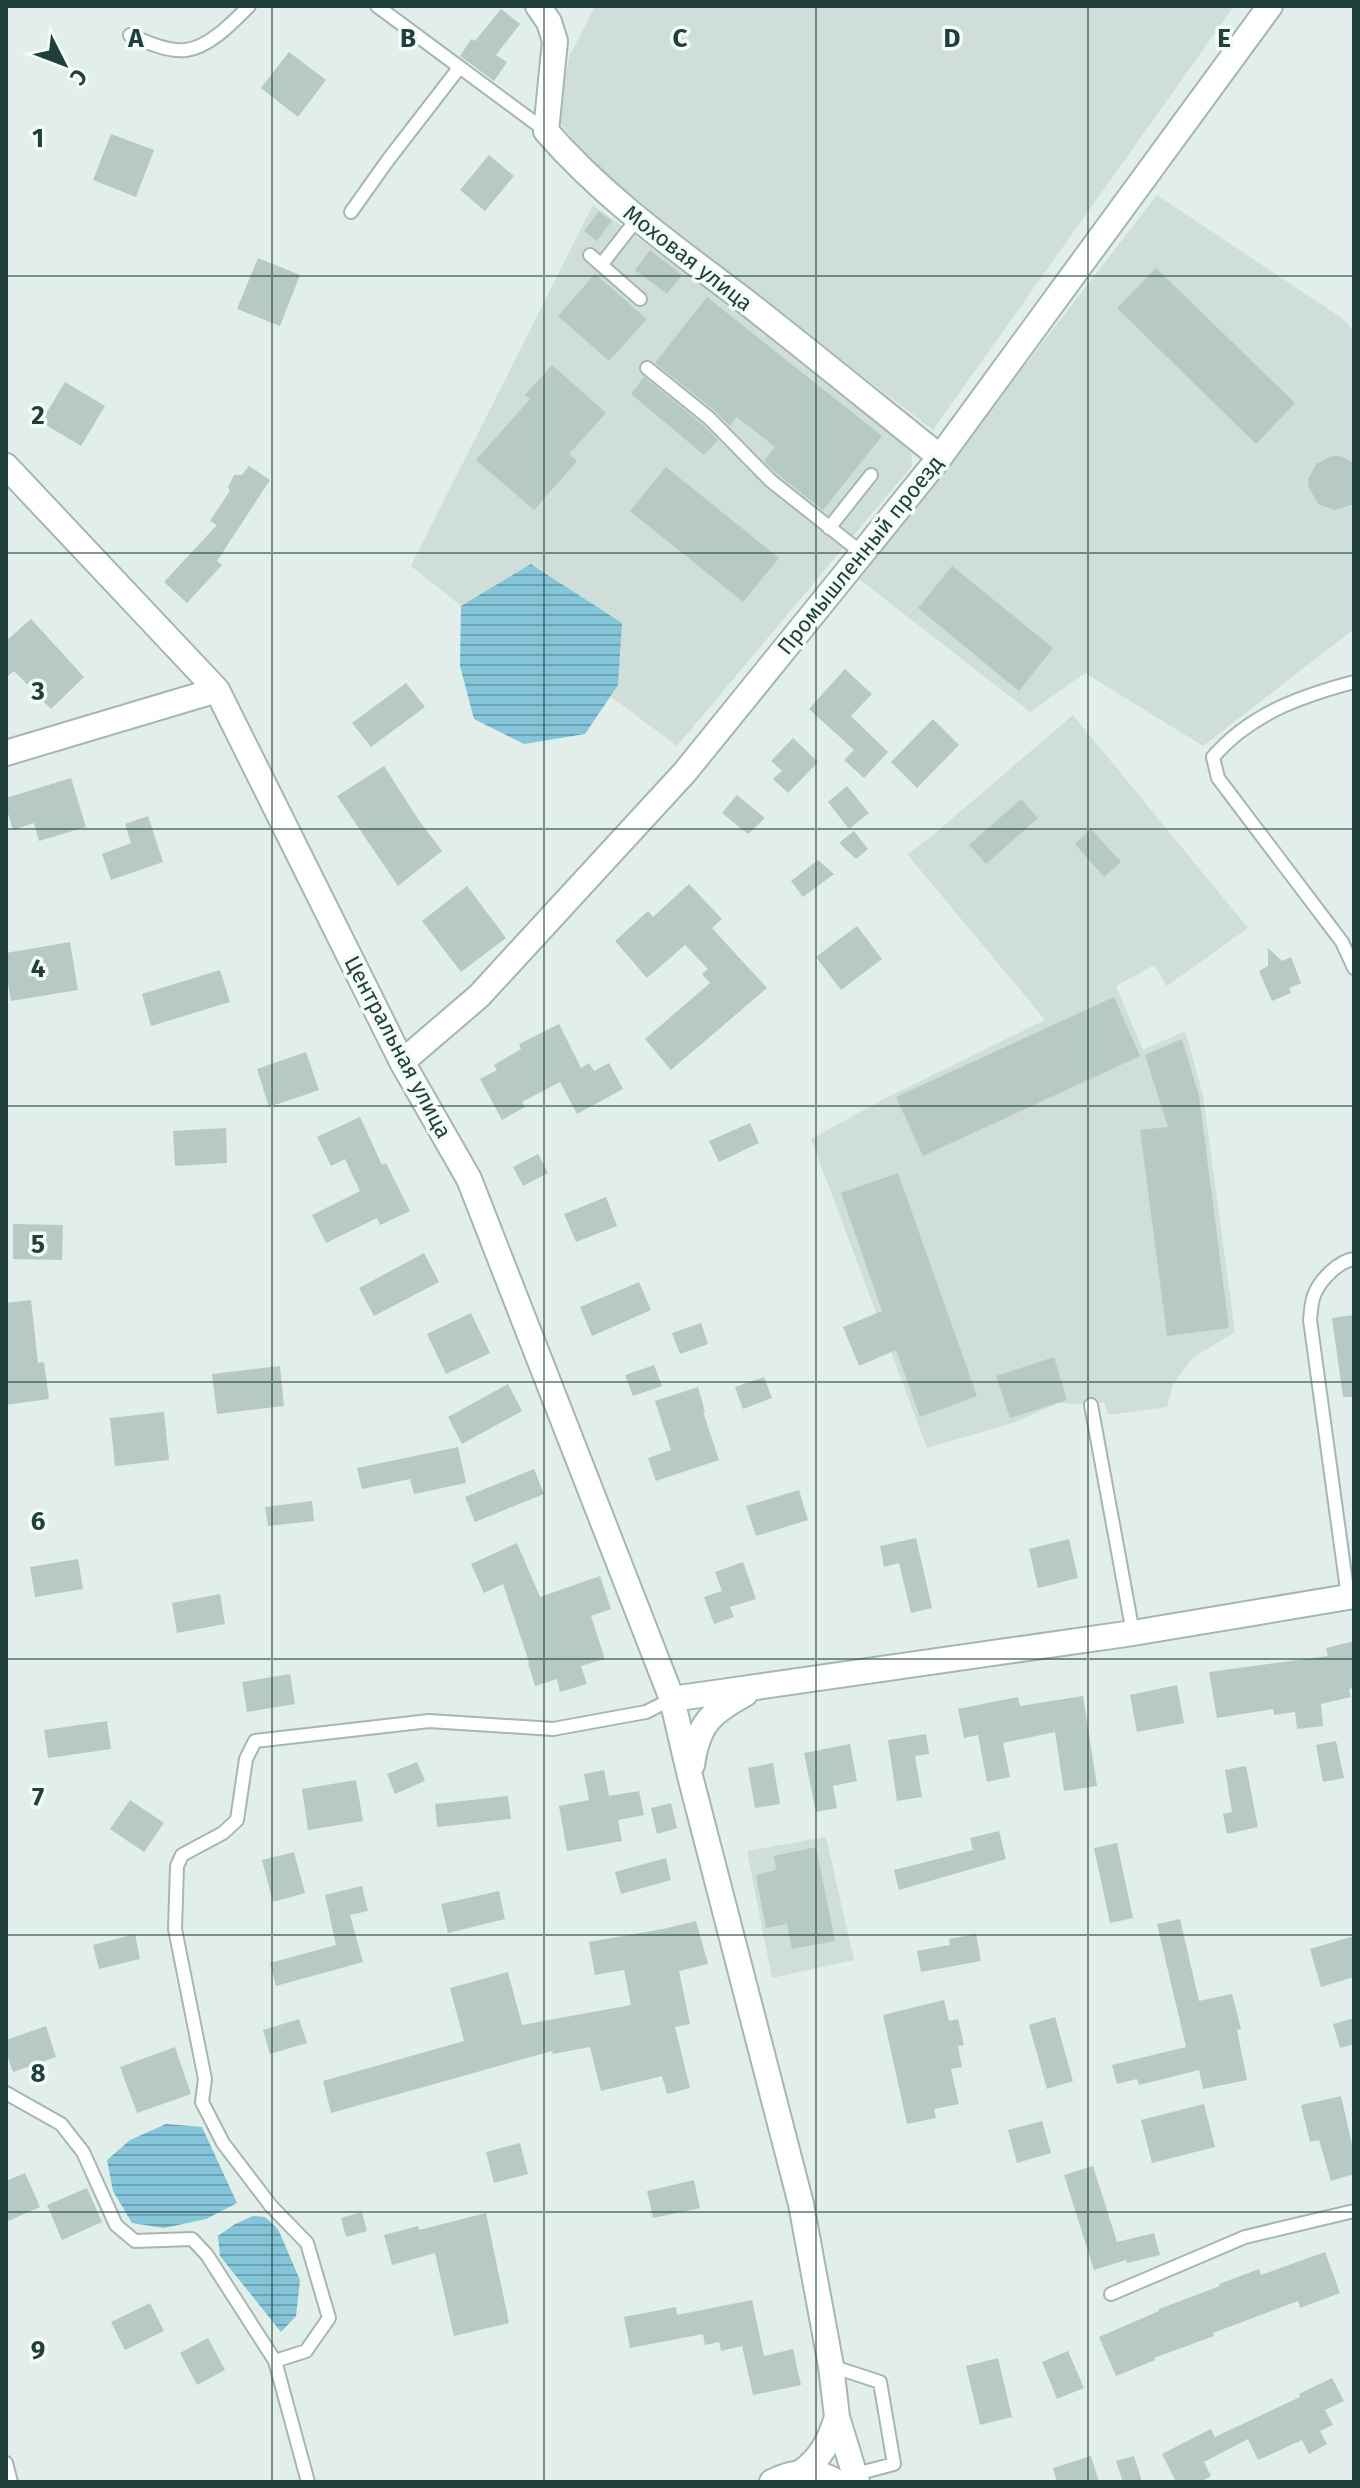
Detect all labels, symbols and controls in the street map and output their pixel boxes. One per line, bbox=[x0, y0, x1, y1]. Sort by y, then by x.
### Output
text: A bbox=[127, 23, 144, 54]
text: B bbox=[400, 23, 416, 54]
text: C bbox=[673, 23, 688, 54]
text: D bbox=[944, 23, 961, 54]
text: E bbox=[1217, 23, 1231, 54]
north arrow bbox=[24, 24, 104, 104]
text: С bbox=[64, 63, 93, 91]
text: 1 bbox=[32, 123, 44, 154]
street label: Моховая улица bbox=[618, 199, 758, 317]
text: 2 bbox=[31, 400, 45, 431]
street label: Промышленный проезд bbox=[771, 450, 949, 660]
text: 3 bbox=[30, 676, 45, 707]
street label: Центральная улица bbox=[339, 951, 457, 1143]
text: 4 bbox=[31, 953, 46, 984]
text: 5 bbox=[31, 1229, 45, 1260]
text: 6 bbox=[31, 1506, 46, 1537]
text: 7 bbox=[32, 1782, 44, 1813]
text: 8 bbox=[30, 2058, 46, 2089]
text: 9 bbox=[31, 2335, 45, 2366]

